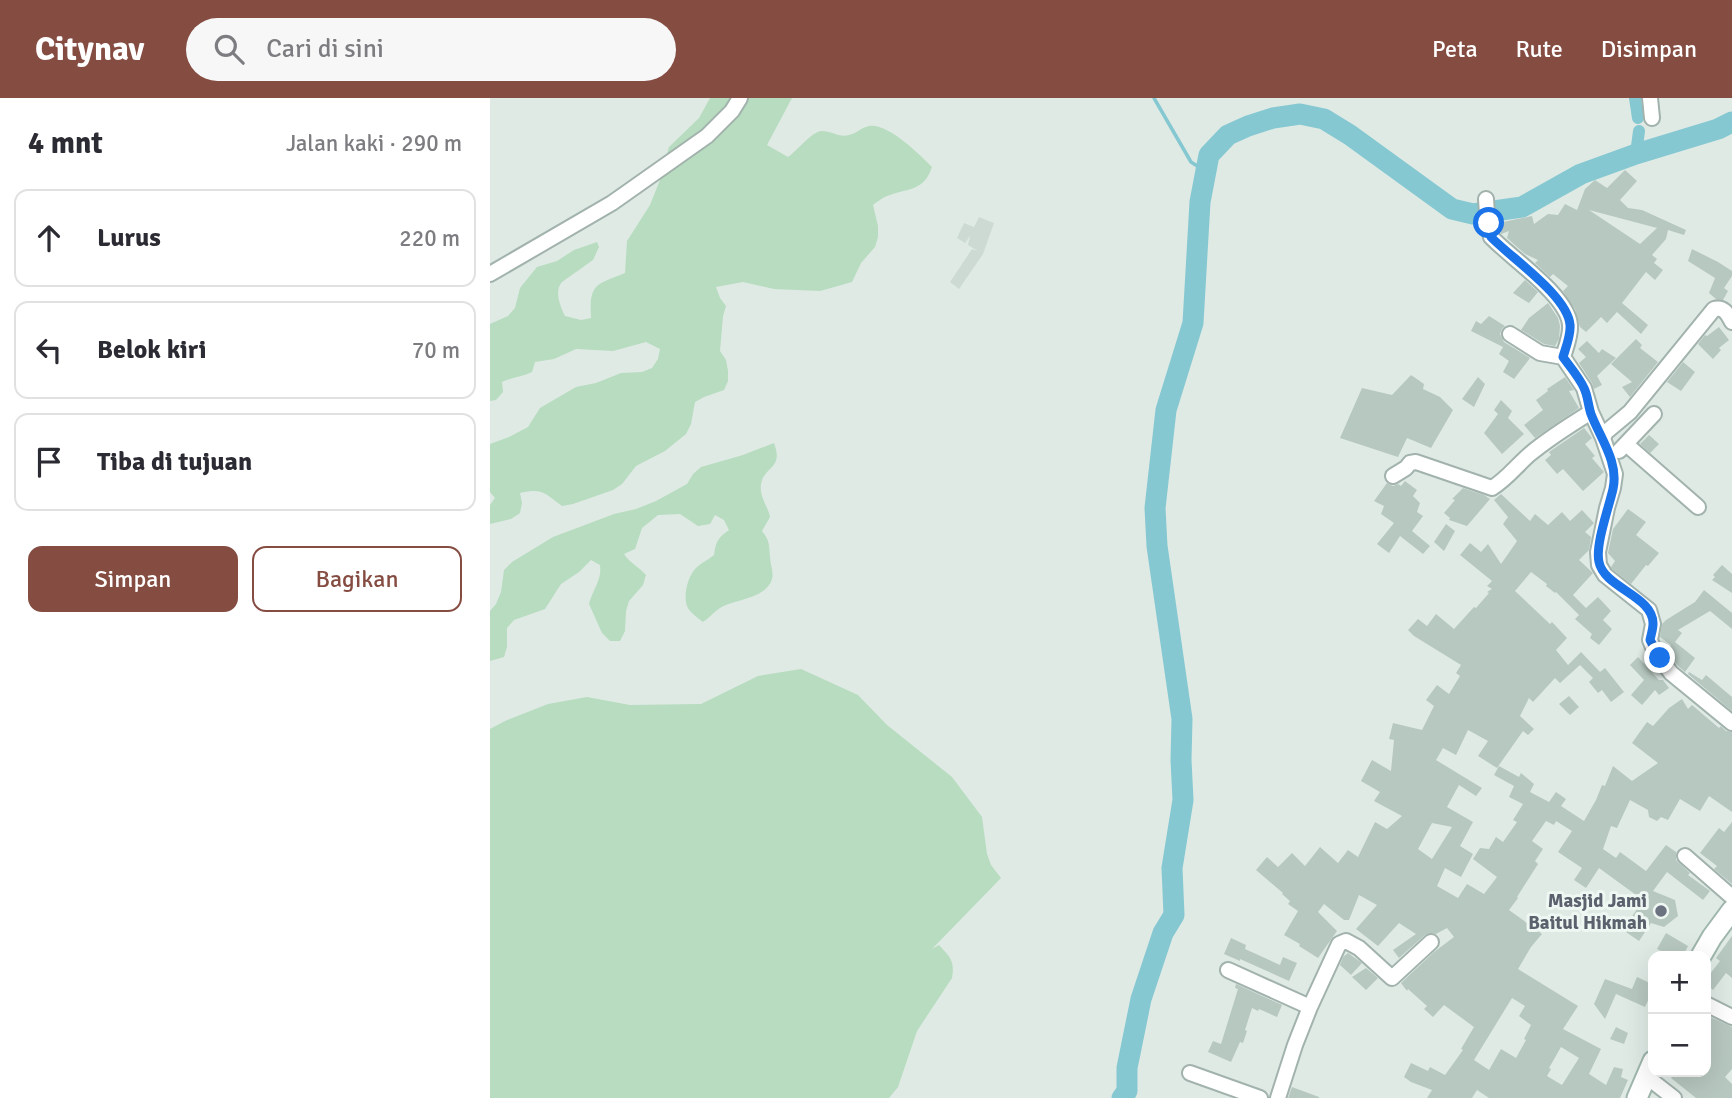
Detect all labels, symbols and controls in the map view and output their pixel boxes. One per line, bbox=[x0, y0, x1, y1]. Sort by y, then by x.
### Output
search box bbox=[186, 18, 676, 81]
text: Citynav bbox=[35, 29, 144, 70]
icon: search bbox=[210, 30, 248, 68]
text: Cari di sini bbox=[266, 33, 384, 65]
text: Peta bbox=[1432, 34, 1478, 64]
text: Rute bbox=[1516, 34, 1563, 64]
text: Disimpan bbox=[1601, 34, 1697, 64]
text: 4 mnt bbox=[28, 125, 103, 162]
text: Jalan kaki · 290 m bbox=[286, 129, 462, 158]
route start bbox=[1473, 207, 1504, 238]
icon: ahead bbox=[30, 219, 68, 257]
text: Lurus bbox=[97, 222, 161, 254]
text: 220 m bbox=[399, 224, 460, 253]
icon: left bbox=[30, 331, 68, 369]
text: Belok kiri bbox=[97, 334, 206, 366]
text: 70 m bbox=[412, 336, 460, 365]
icon: arrive bbox=[30, 443, 68, 481]
text: Tiba di tujuan bbox=[97, 446, 252, 478]
button: Simpan bbox=[28, 546, 238, 612]
button: Bagikan bbox=[252, 546, 462, 612]
route end bbox=[1644, 642, 1675, 673]
place label: Masjid Jami Baitul Hikmah bbox=[1528, 889, 1647, 935]
marker: Masjid Jami Baitul Hikmah bbox=[1653, 903, 1669, 919]
map controls bbox=[1648, 951, 1711, 1077]
button: + bbox=[1648, 951, 1711, 1014]
button: − bbox=[1648, 1014, 1711, 1077]

